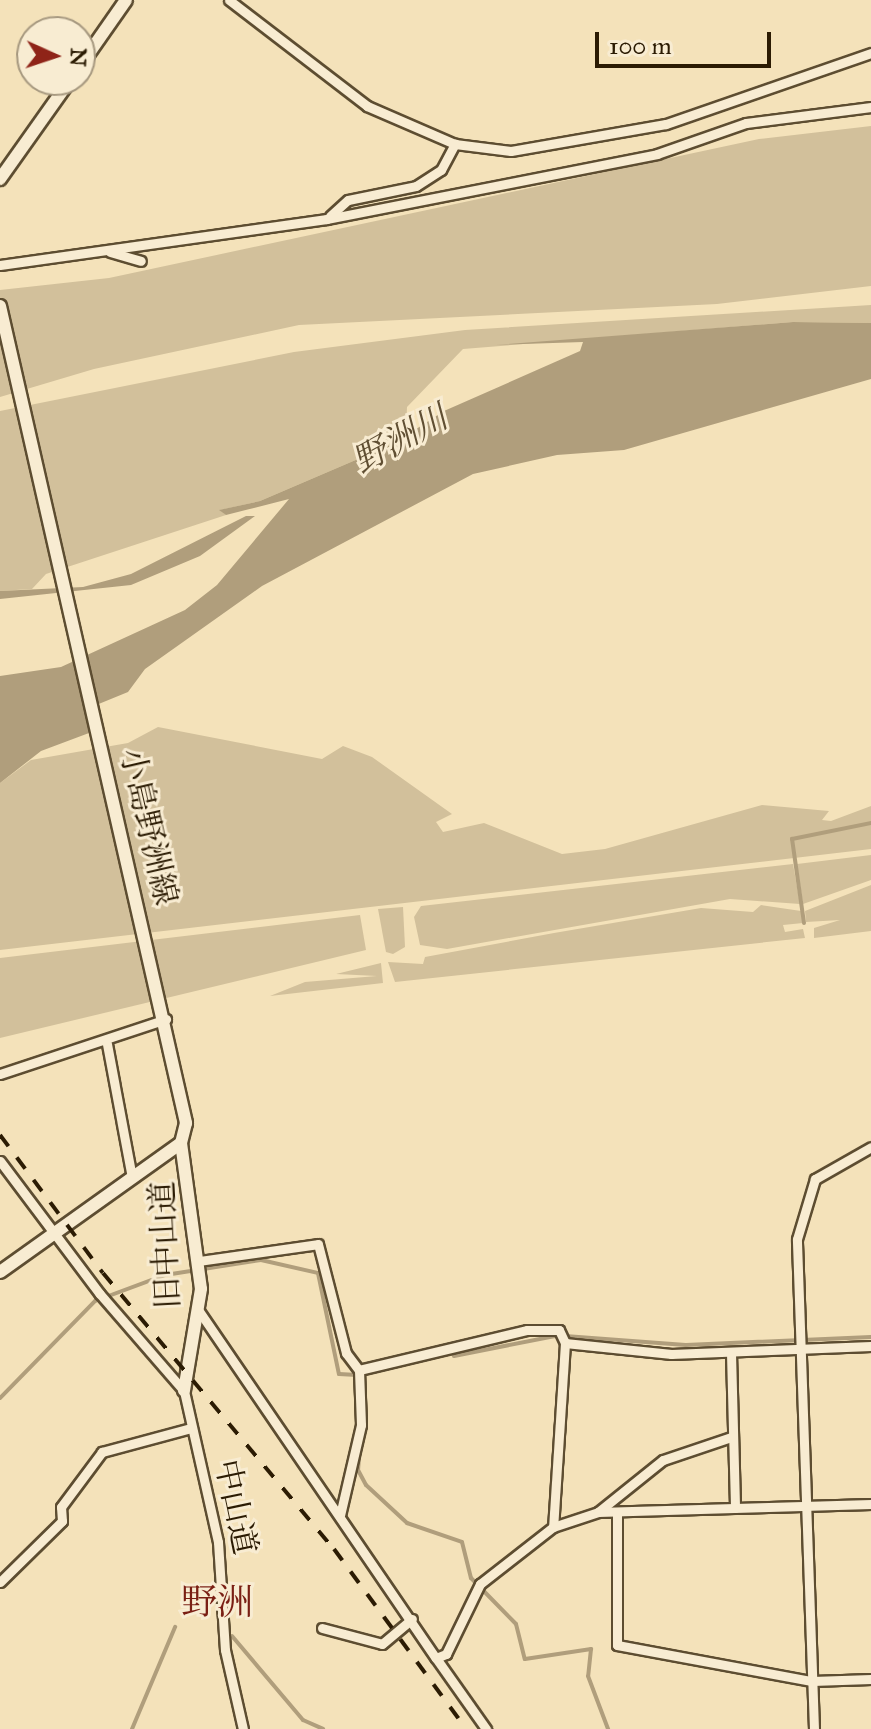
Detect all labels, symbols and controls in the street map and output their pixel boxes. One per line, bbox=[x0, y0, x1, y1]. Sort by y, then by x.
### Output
north arrow bbox=[16, 16, 96, 96]
scale bar bbox=[599, 16, 775, 66]
text: 100 m bbox=[609, 31, 672, 61]
text: N bbox=[64, 47, 92, 67]
water label: 野洲川 bbox=[346, 396, 454, 482]
street label: 小島野洲線 bbox=[111, 745, 185, 909]
street label: 旧中山道 bbox=[143, 1180, 189, 1310]
street label: 中山道 bbox=[206, 1456, 264, 1558]
district label: 野洲 bbox=[181, 1581, 253, 1625]

